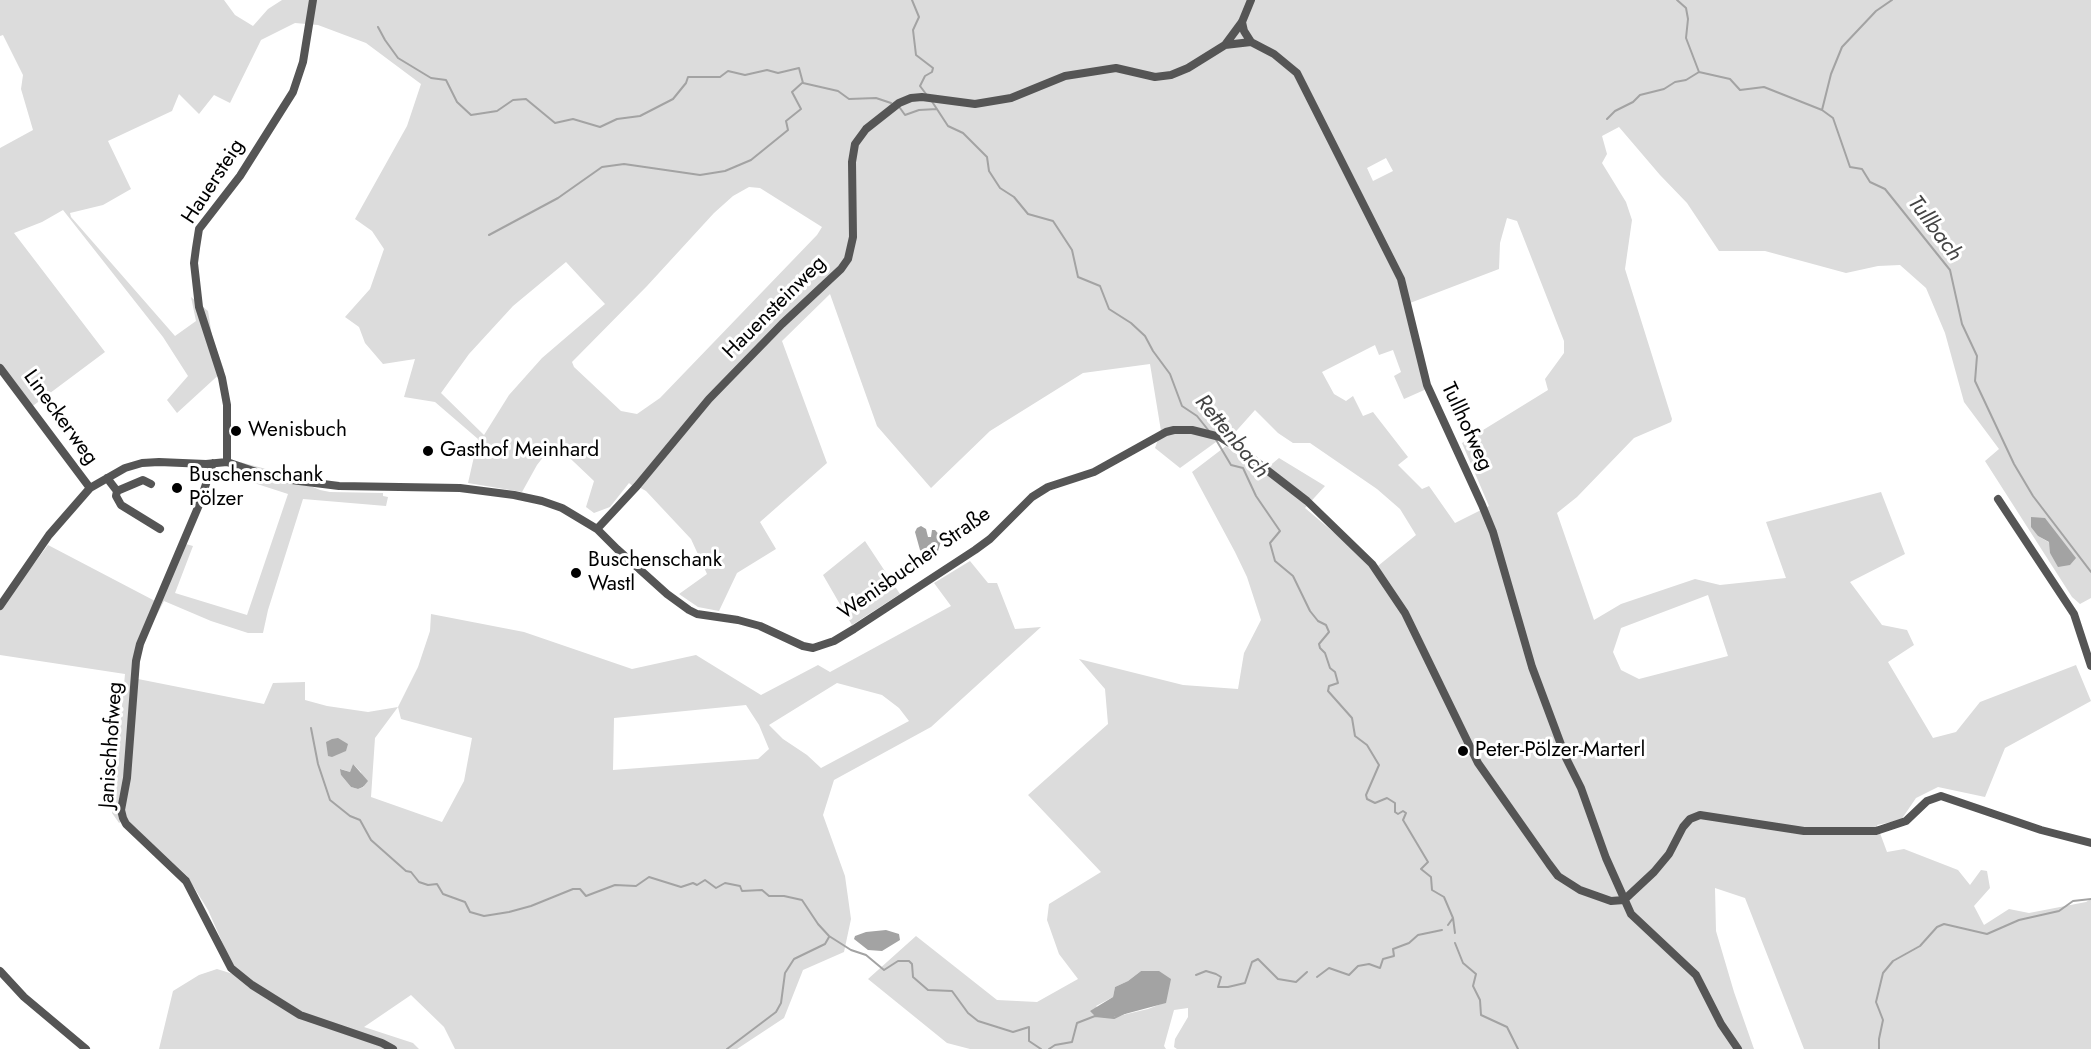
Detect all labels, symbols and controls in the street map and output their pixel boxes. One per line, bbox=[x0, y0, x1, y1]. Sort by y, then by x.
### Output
street label: Hauersteig bbox=[177, 135, 251, 229]
water label: Tullbach bbox=[1901, 191, 1967, 267]
street label: Hauensteinweg bbox=[718, 251, 832, 365]
street label: Lineckerweg bbox=[17, 366, 103, 470]
street label: Tullhofweg bbox=[1435, 379, 1497, 475]
water label: Rettenbach bbox=[1188, 390, 1274, 484]
place label: Wenisbuch bbox=[248, 418, 347, 444]
marker: Wenisbuch bbox=[229, 424, 243, 438]
place label: Gasthof Meinhard bbox=[440, 438, 599, 464]
marker: Gasthof Meinhard bbox=[421, 444, 435, 458]
place label: Buschenschank Pölzer bbox=[189, 463, 323, 513]
marker: Buschenschank Pölzer bbox=[170, 481, 184, 495]
street label: Wenisbucher Straße bbox=[834, 502, 996, 626]
place label: Buschenschank Wastl bbox=[588, 548, 722, 598]
marker: Buschenschank Wastl bbox=[569, 566, 583, 580]
street label: Janischhofweg bbox=[95, 681, 129, 809]
place label: Peter-Pölzer-Marterl bbox=[1475, 738, 1645, 764]
marker: Peter-Pölzer-Marterl bbox=[1456, 744, 1470, 758]

